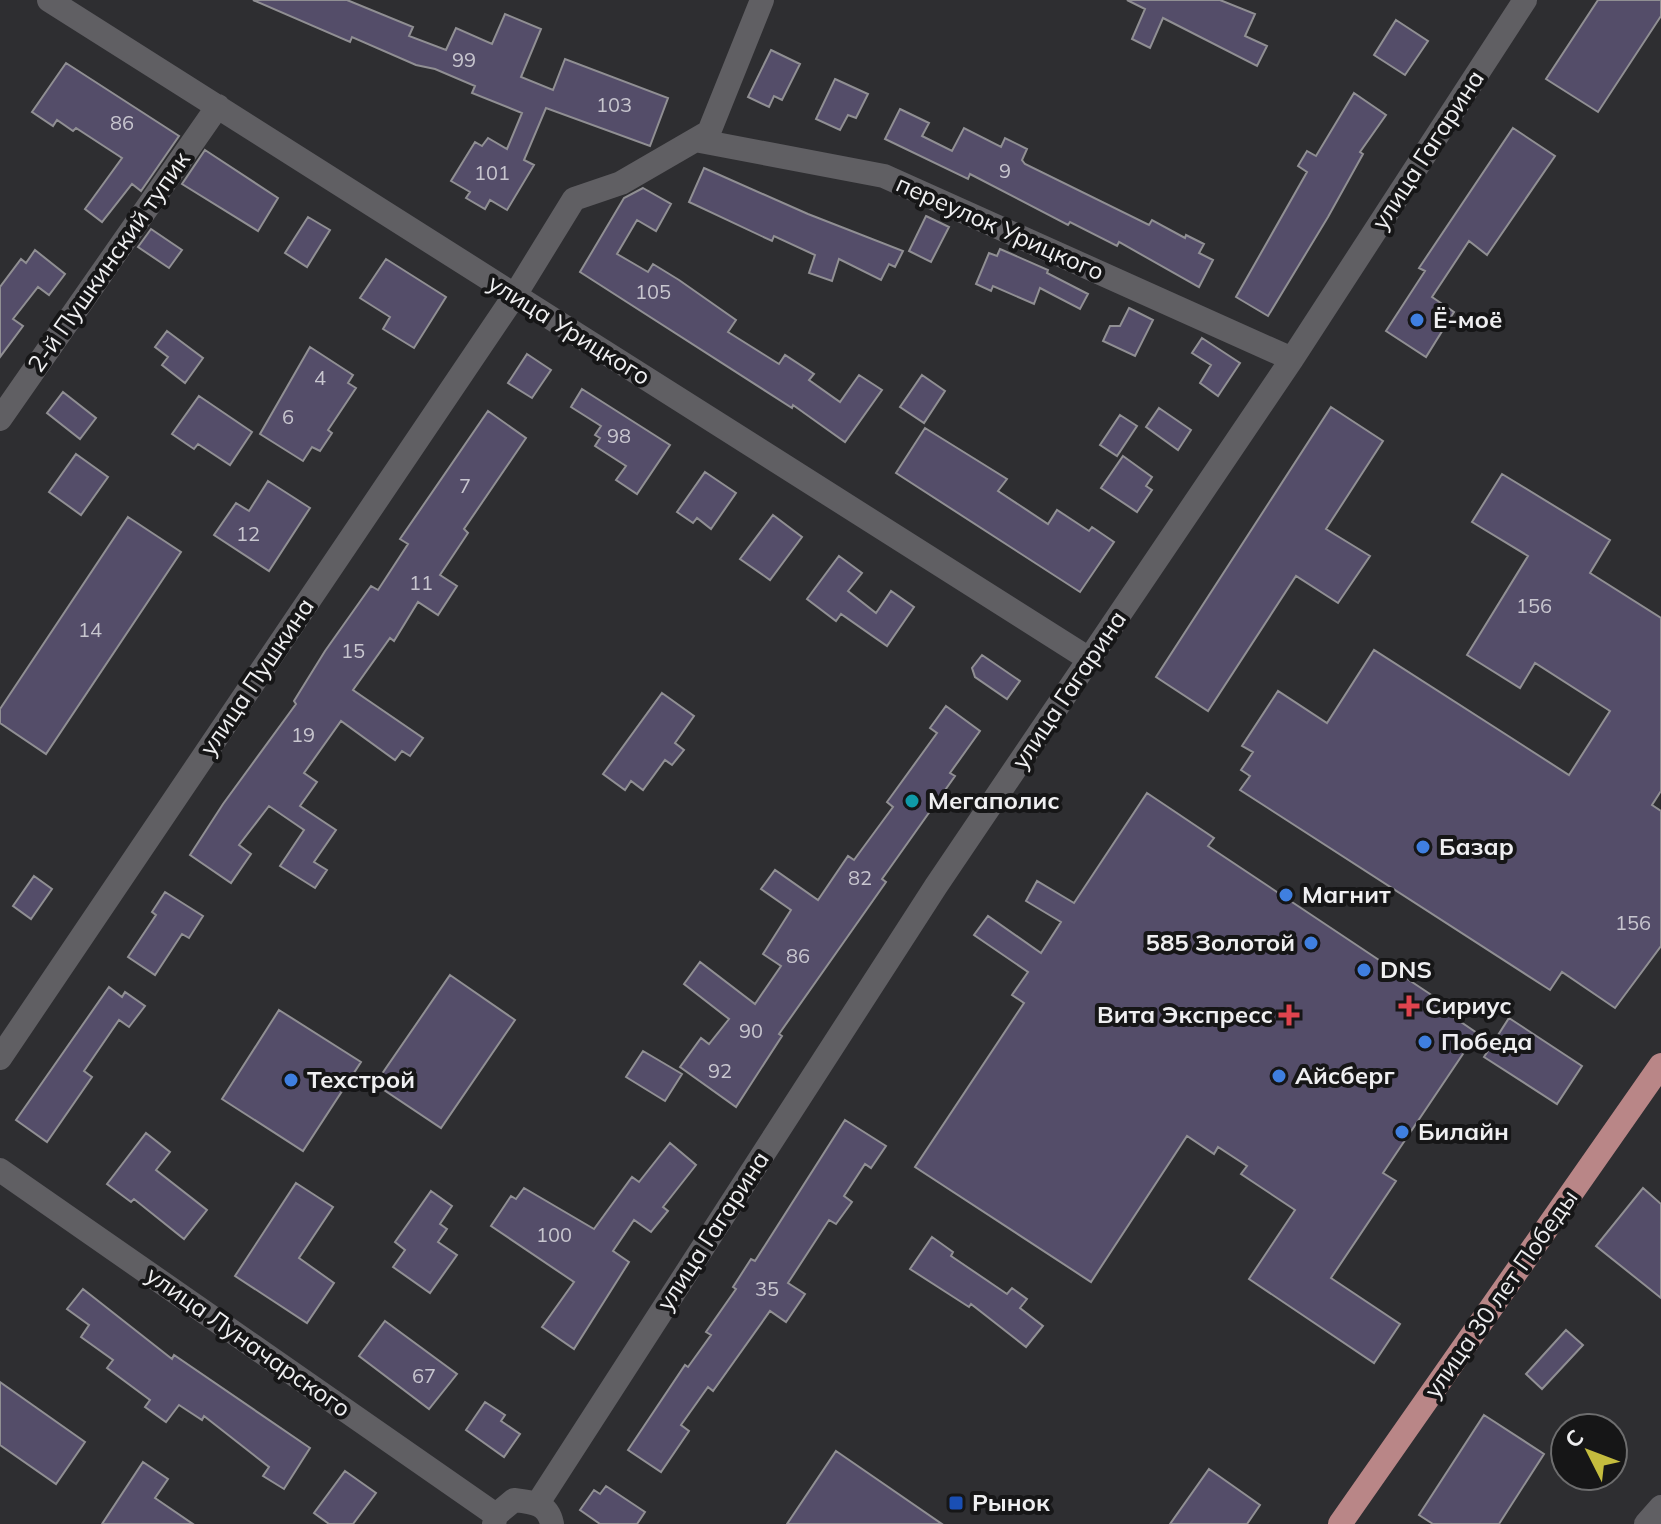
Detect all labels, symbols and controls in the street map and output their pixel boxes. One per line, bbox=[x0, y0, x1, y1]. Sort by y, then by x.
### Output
house number: 99 bbox=[452, 47, 476, 72]
street label: улица Гагарина bbox=[1364, 64, 1490, 235]
house number: 103 bbox=[596, 92, 632, 117]
house number: 86 bbox=[110, 110, 134, 135]
street label: 2-й Пушкинский тупик bbox=[20, 145, 196, 378]
house number: 9 bbox=[999, 158, 1011, 183]
house number: 101 bbox=[474, 160, 510, 185]
street label: переулок Урицкого bbox=[892, 168, 1109, 286]
street label: улица Урицкого bbox=[483, 267, 656, 391]
house number: 105 bbox=[635, 279, 671, 304]
place label: Ё-моё bbox=[1433, 304, 1503, 334]
marker: Ё-моё bbox=[1408, 311, 1426, 329]
house number: 4 bbox=[314, 365, 326, 390]
house number: 6 bbox=[282, 404, 294, 429]
house number: 98 bbox=[607, 423, 631, 448]
house number: 7 bbox=[459, 473, 471, 498]
house number: 12 bbox=[236, 521, 260, 546]
house number: 11 bbox=[409, 570, 433, 595]
street label: улица Пушкина bbox=[192, 592, 320, 761]
house number: 156 bbox=[1516, 593, 1552, 618]
street label: улица Гагарина bbox=[1004, 605, 1132, 774]
house number: 14 bbox=[78, 617, 102, 642]
house number: 15 bbox=[341, 638, 365, 663]
house number: 19 bbox=[291, 722, 315, 747]
place label: Мегаполис bbox=[928, 785, 1060, 815]
marker: Мегаполис bbox=[903, 792, 921, 810]
place label: Базар bbox=[1439, 831, 1514, 861]
marker: Базар bbox=[1414, 838, 1432, 856]
house number: 82 bbox=[848, 865, 872, 890]
place label: Магнит bbox=[1302, 879, 1391, 909]
marker: Магнит bbox=[1277, 886, 1295, 904]
house number: 156 bbox=[1615, 910, 1651, 935]
place label: 585 Золотой bbox=[1146, 927, 1295, 957]
marker: 585 Золотой bbox=[1302, 934, 1320, 952]
house number: 86 bbox=[786, 943, 810, 968]
place label: DNS bbox=[1380, 954, 1432, 984]
marker: DNS bbox=[1355, 961, 1373, 979]
place label: Сириус bbox=[1425, 990, 1512, 1020]
marker: Сириус bbox=[1400, 997, 1418, 1015]
place label: Вита Экспресс bbox=[1097, 999, 1273, 1029]
marker: Вита Экспресс bbox=[1280, 1006, 1298, 1024]
house number: 90 bbox=[739, 1018, 763, 1043]
place label: Победа bbox=[1441, 1026, 1533, 1056]
marker: Победа bbox=[1416, 1033, 1434, 1051]
house number: 92 bbox=[708, 1058, 732, 1083]
place label: Айсберг bbox=[1295, 1060, 1395, 1090]
place label: Техстрой bbox=[307, 1064, 415, 1094]
marker: Айсберг bbox=[1270, 1067, 1288, 1085]
marker: Техстрой bbox=[282, 1071, 300, 1089]
place label: Билайн bbox=[1418, 1116, 1509, 1146]
marker: Билайн bbox=[1393, 1123, 1411, 1141]
street label: улица Гагарина bbox=[649, 1145, 775, 1316]
street label: улица 30 лет Победы bbox=[1417, 1183, 1584, 1404]
house number: 100 bbox=[536, 1222, 572, 1247]
street label: улица Луначарского bbox=[141, 1259, 357, 1423]
house number: 35 bbox=[755, 1276, 779, 1301]
house number: 67 bbox=[412, 1363, 436, 1388]
north arrow bbox=[1549, 1412, 1629, 1492]
text: С bbox=[1559, 1424, 1590, 1454]
place label: Рынок bbox=[972, 1487, 1050, 1517]
marker: Рынок bbox=[947, 1494, 965, 1512]

